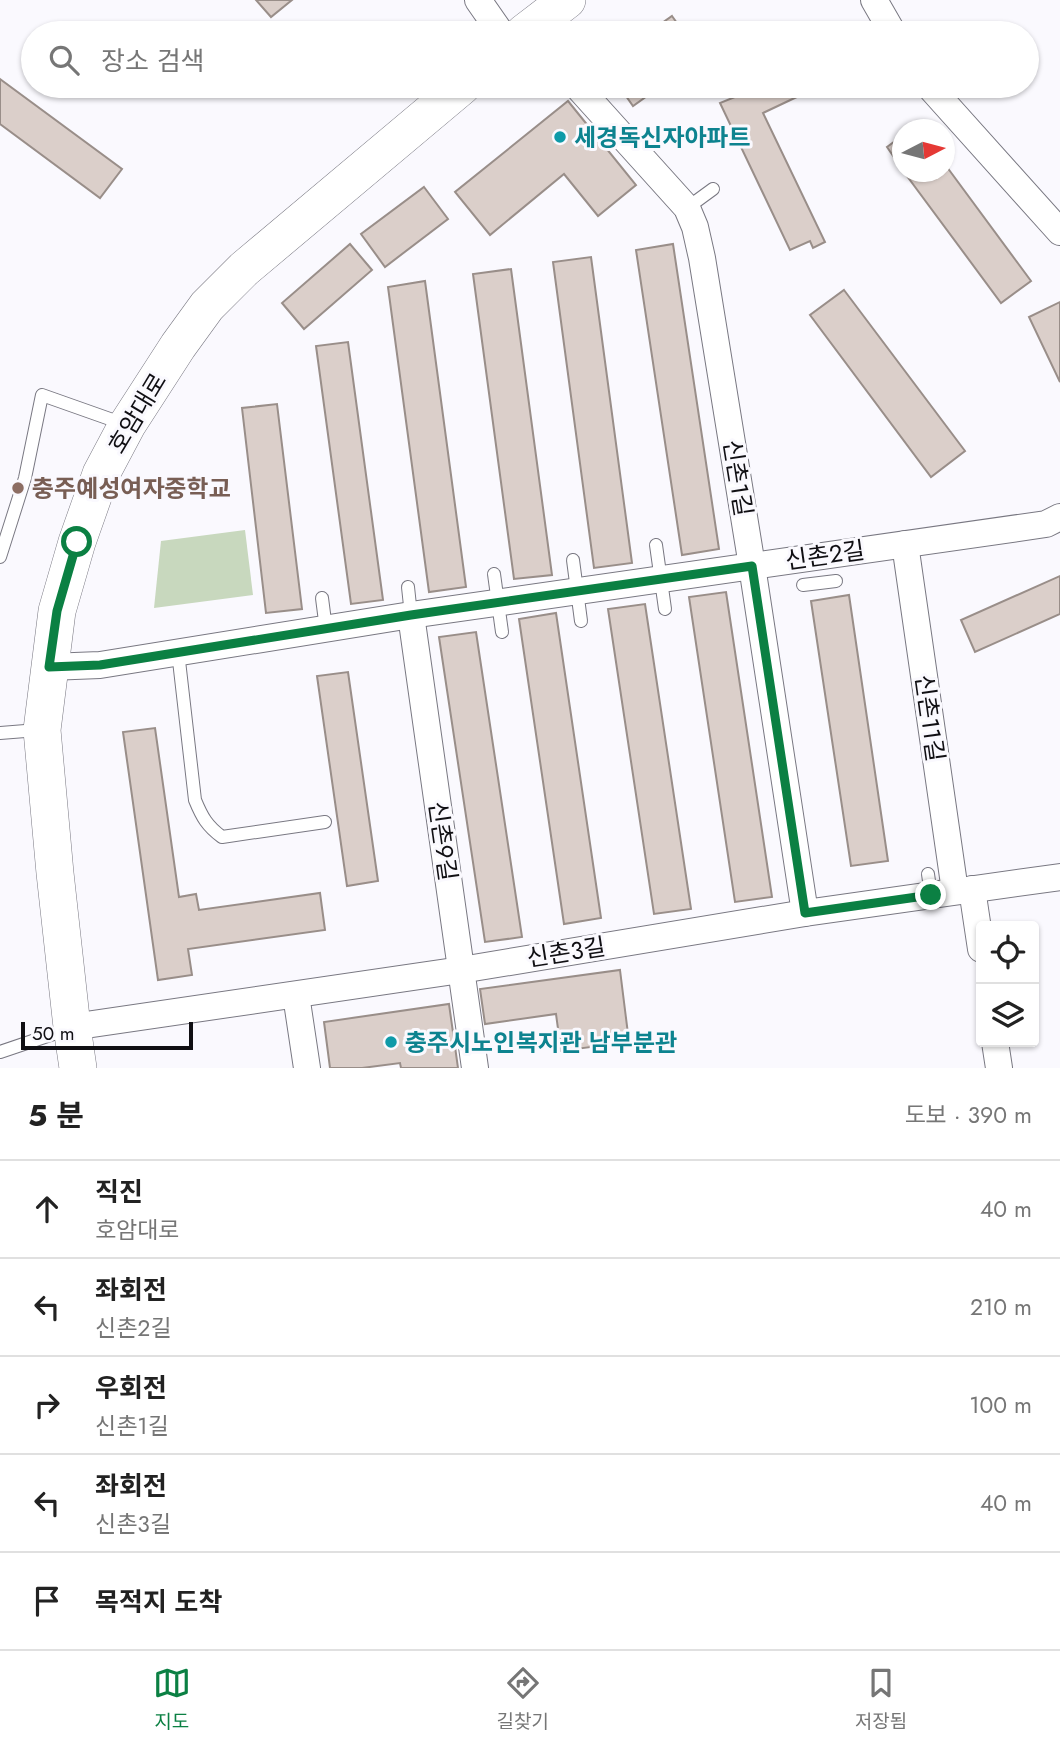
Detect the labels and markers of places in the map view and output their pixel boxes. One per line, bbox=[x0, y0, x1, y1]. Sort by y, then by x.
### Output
place label: 세경독신자아파트 bbox=[574, 120, 751, 155]
marker: 세경독신자아파트 bbox=[552, 129, 568, 145]
place label: 충주예성여자중학교 bbox=[32, 471, 231, 506]
marker: 충주예성여자중학교 bbox=[10, 480, 26, 496]
place label: 충주시노인복지관 남부분관 bbox=[405, 1025, 677, 1060]
marker: 충주시노인복지관 남부분관 bbox=[383, 1034, 399, 1050]

